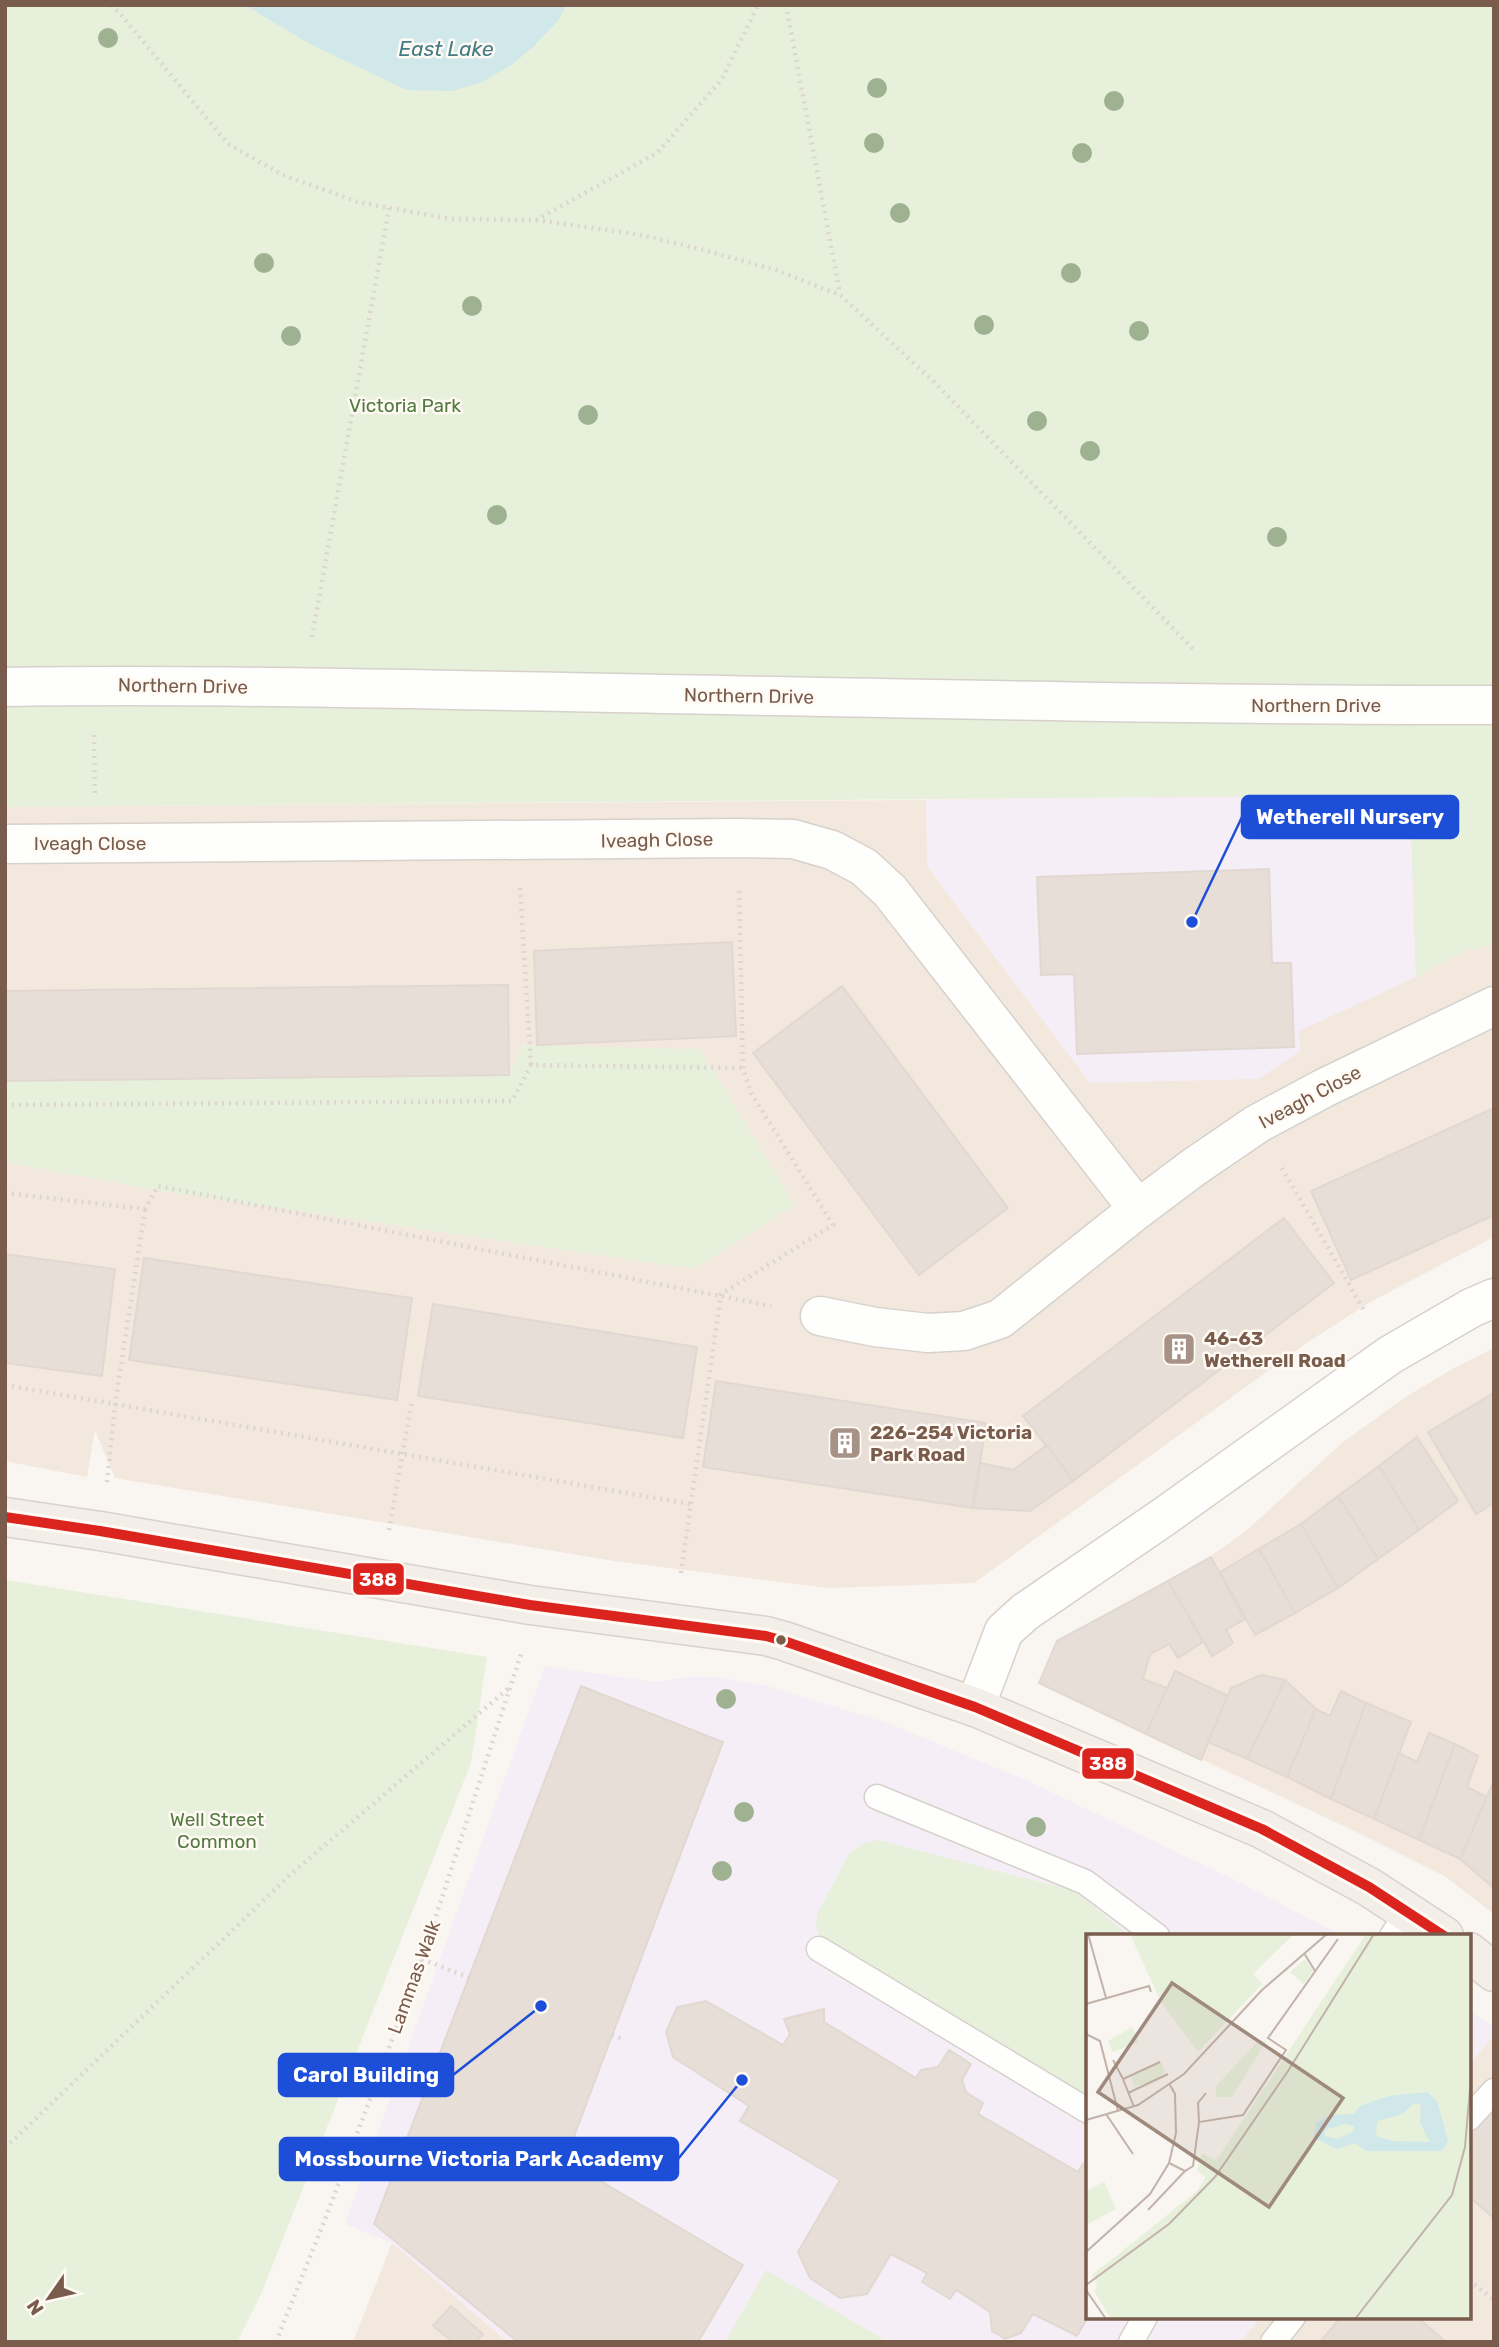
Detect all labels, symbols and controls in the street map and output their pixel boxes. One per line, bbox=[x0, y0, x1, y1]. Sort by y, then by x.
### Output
water label: East Lake bbox=[398, 36, 494, 61]
park label: Victoria Park bbox=[349, 394, 461, 417]
street label: Northern Drive bbox=[118, 673, 248, 699]
street label: Northern Drive bbox=[684, 683, 814, 709]
street label: Northern Drive bbox=[1251, 694, 1381, 717]
callout: Wetherell Nursery bbox=[1242, 796, 1458, 838]
text: Wetherell Nursery bbox=[1256, 804, 1445, 829]
street label: Iveagh Close bbox=[601, 828, 713, 852]
street label: Iveagh Close bbox=[34, 832, 146, 855]
street label: Iveagh Close bbox=[1255, 1060, 1365, 1134]
place label: 46-63 Wetherell Road bbox=[1204, 1327, 1346, 1372]
building icon: 46-63 Wetherell Road bbox=[1160, 1330, 1198, 1368]
place label: 226-254 Victoria Park Road bbox=[870, 1421, 1032, 1466]
building icon: 226-254 Victoria Park Road bbox=[826, 1424, 864, 1462]
line badge: 388 bbox=[352, 1562, 405, 1596]
text: 388 bbox=[359, 1568, 397, 1591]
unlabelled marker bbox=[774, 1633, 788, 1647]
line badge: 388 bbox=[1081, 1747, 1135, 1780]
text: 388 bbox=[1089, 1752, 1127, 1775]
park label: Well Street Common bbox=[170, 1808, 265, 1853]
street label: Lammas Walk bbox=[383, 1917, 445, 2037]
inset map bbox=[1086, 1934, 1471, 2319]
callout: Carol Building bbox=[279, 2054, 453, 2096]
text: Carol Building bbox=[293, 2062, 439, 2087]
callout: Mossbourne Victoria Park Academy bbox=[280, 2138, 678, 2180]
text: Mossbourne Victoria Park Academy bbox=[295, 2146, 664, 2171]
north arrow bbox=[14, 2263, 84, 2333]
text: N bbox=[22, 2295, 49, 2319]

